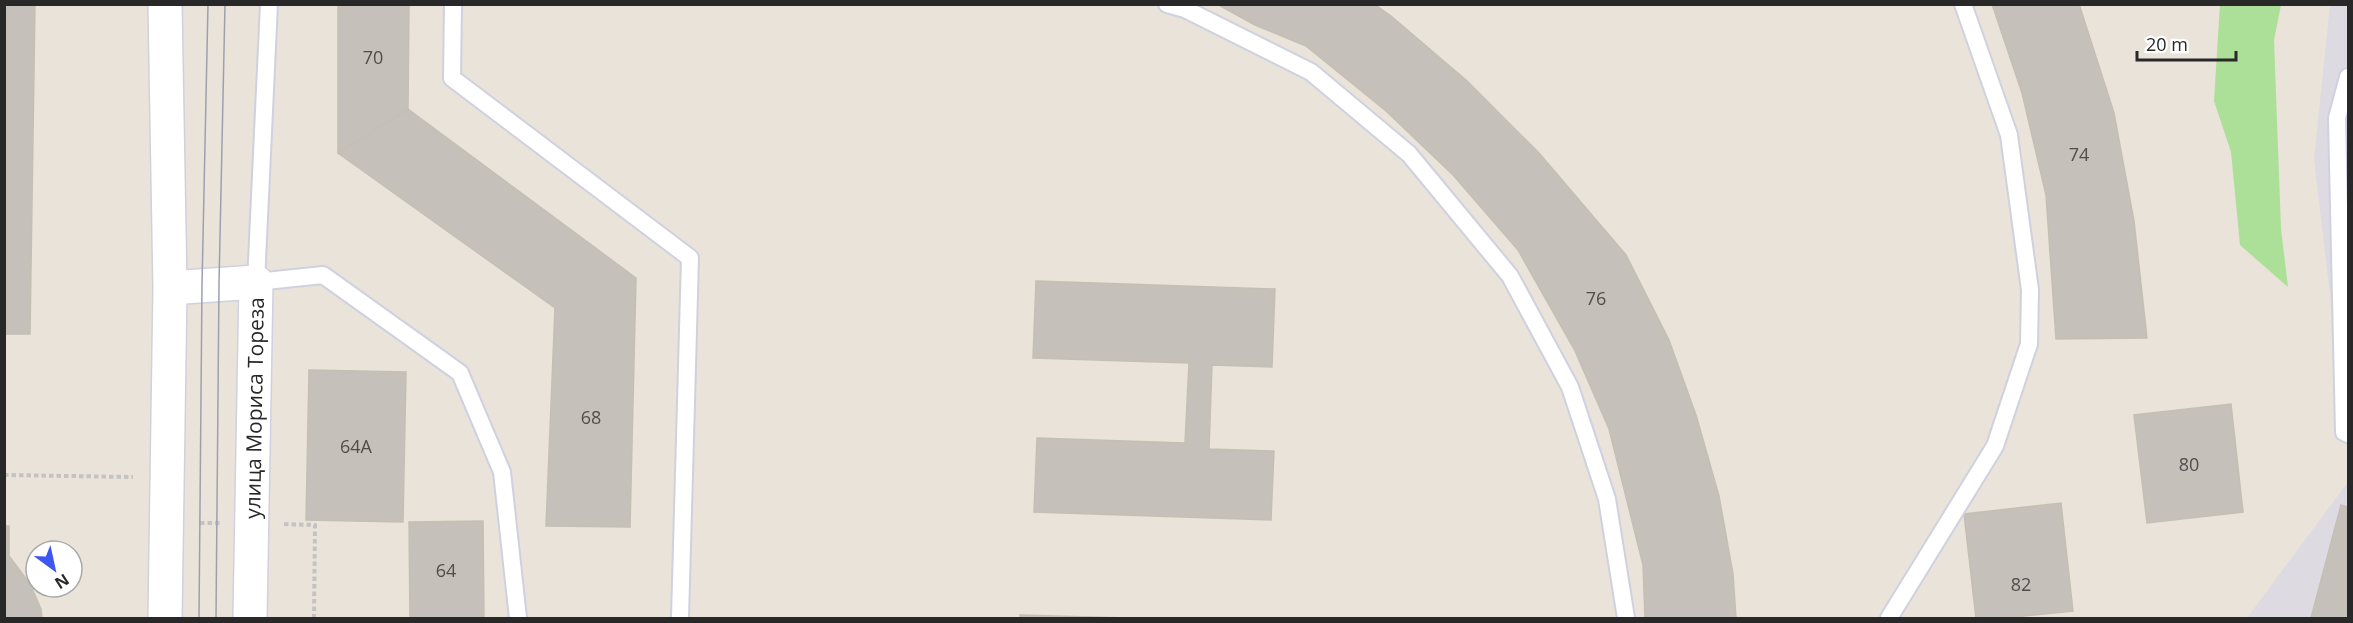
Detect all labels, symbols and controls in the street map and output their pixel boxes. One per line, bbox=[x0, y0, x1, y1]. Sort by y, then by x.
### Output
scale bar bbox=[2137, 24, 2236, 62]
text: 20 m bbox=[2146, 32, 2188, 56]
house number: 70 bbox=[363, 45, 383, 69]
house number: 74 bbox=[2069, 142, 2089, 166]
house number: 76 bbox=[1586, 286, 1606, 310]
street label: улица Мориса Тореза bbox=[238, 297, 270, 519]
house number: 68 bbox=[581, 405, 601, 429]
house number: 64А bbox=[340, 434, 373, 458]
house number: 80 bbox=[2179, 452, 2199, 476]
north arrow bbox=[24, 539, 84, 599]
house number: 64 bbox=[436, 558, 456, 582]
text: N bbox=[51, 569, 74, 594]
house number: 82 bbox=[2011, 572, 2031, 596]

